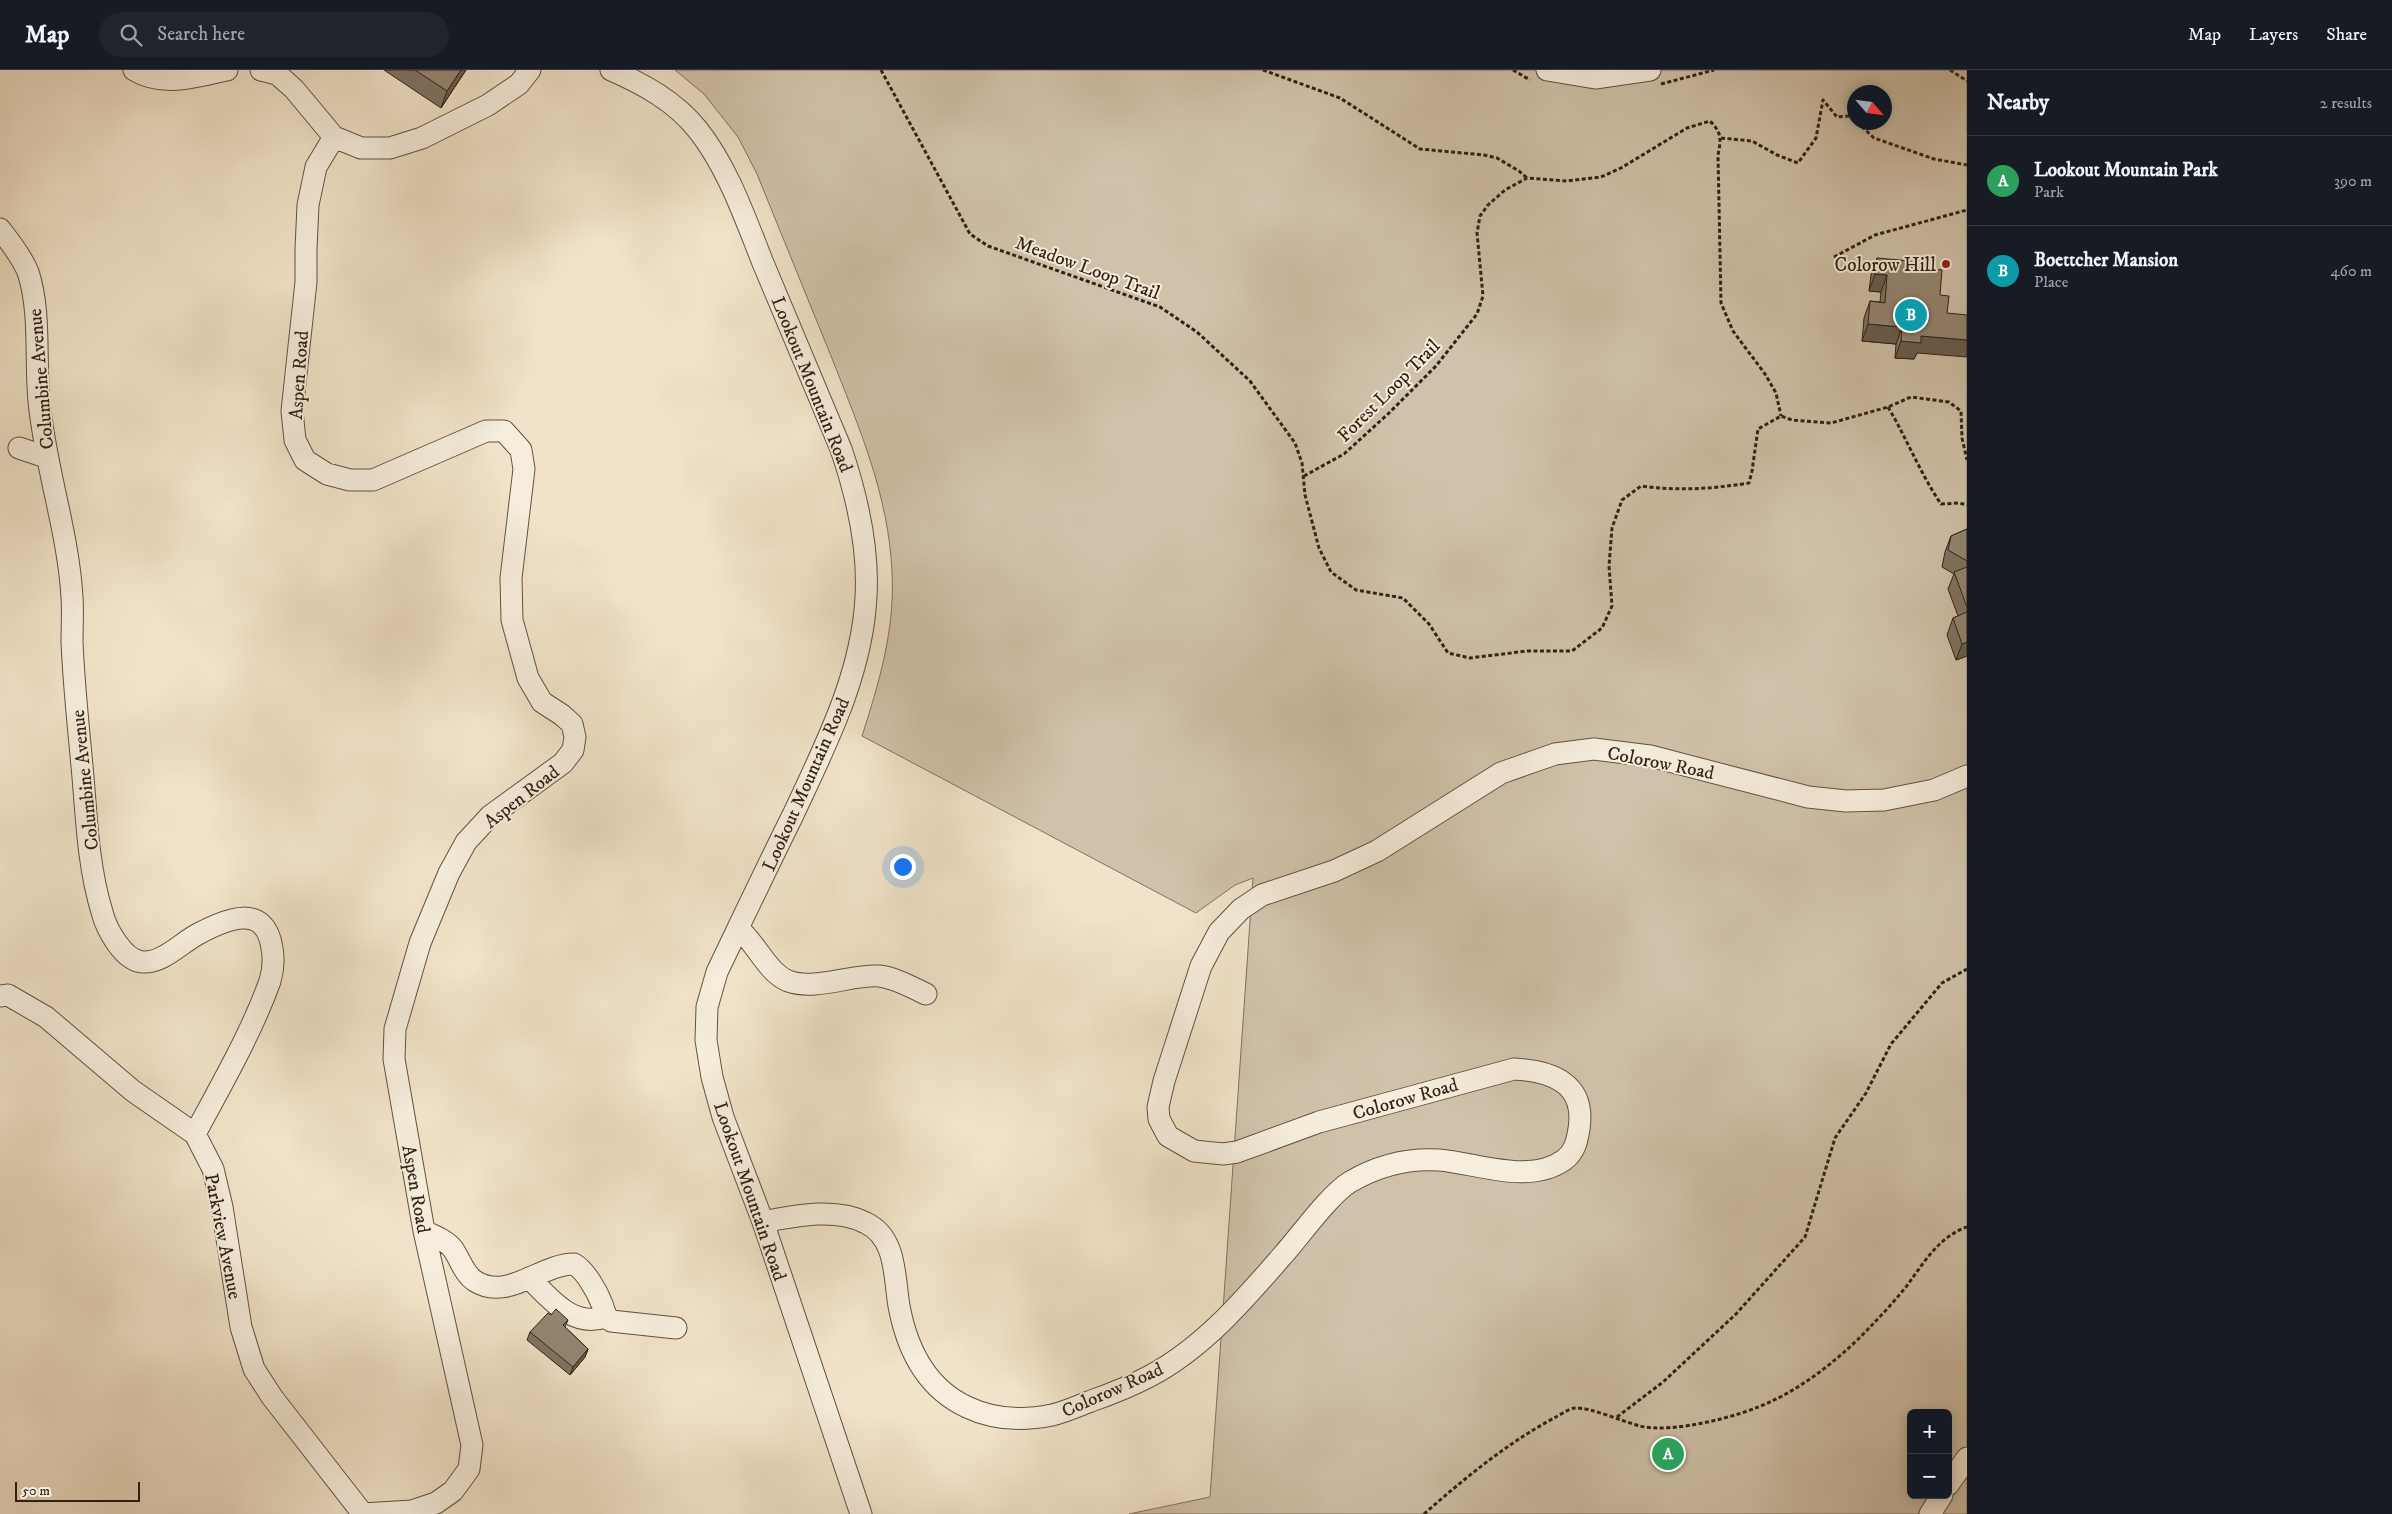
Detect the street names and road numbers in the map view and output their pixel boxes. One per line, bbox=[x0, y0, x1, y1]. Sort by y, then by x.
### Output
street label: Meadow Loop Trail bbox=[1012, 232, 1163, 305]
street label: Lookout Mountain Road bbox=[766, 293, 858, 476]
street label: Columbine Avenue bbox=[24, 307, 59, 450]
street label: Aspen Road bbox=[285, 329, 314, 420]
street label: Forest Loop Trail bbox=[1333, 335, 1445, 447]
street label: Lookout Mountain Road bbox=[758, 694, 855, 875]
street label: Columbine Avenue bbox=[67, 708, 104, 851]
street label: Colorow Road bbox=[1605, 742, 1717, 785]
street label: Aspen Road bbox=[480, 760, 565, 834]
street label: Colorow Road bbox=[1350, 1073, 1461, 1125]
street label: Lookout Mountain Road bbox=[708, 1099, 791, 1284]
street label: Aspen Road bbox=[396, 1143, 435, 1236]
street label: Parkview Avenue bbox=[199, 1171, 246, 1301]
street label: Colorow Road bbox=[1058, 1358, 1167, 1423]

